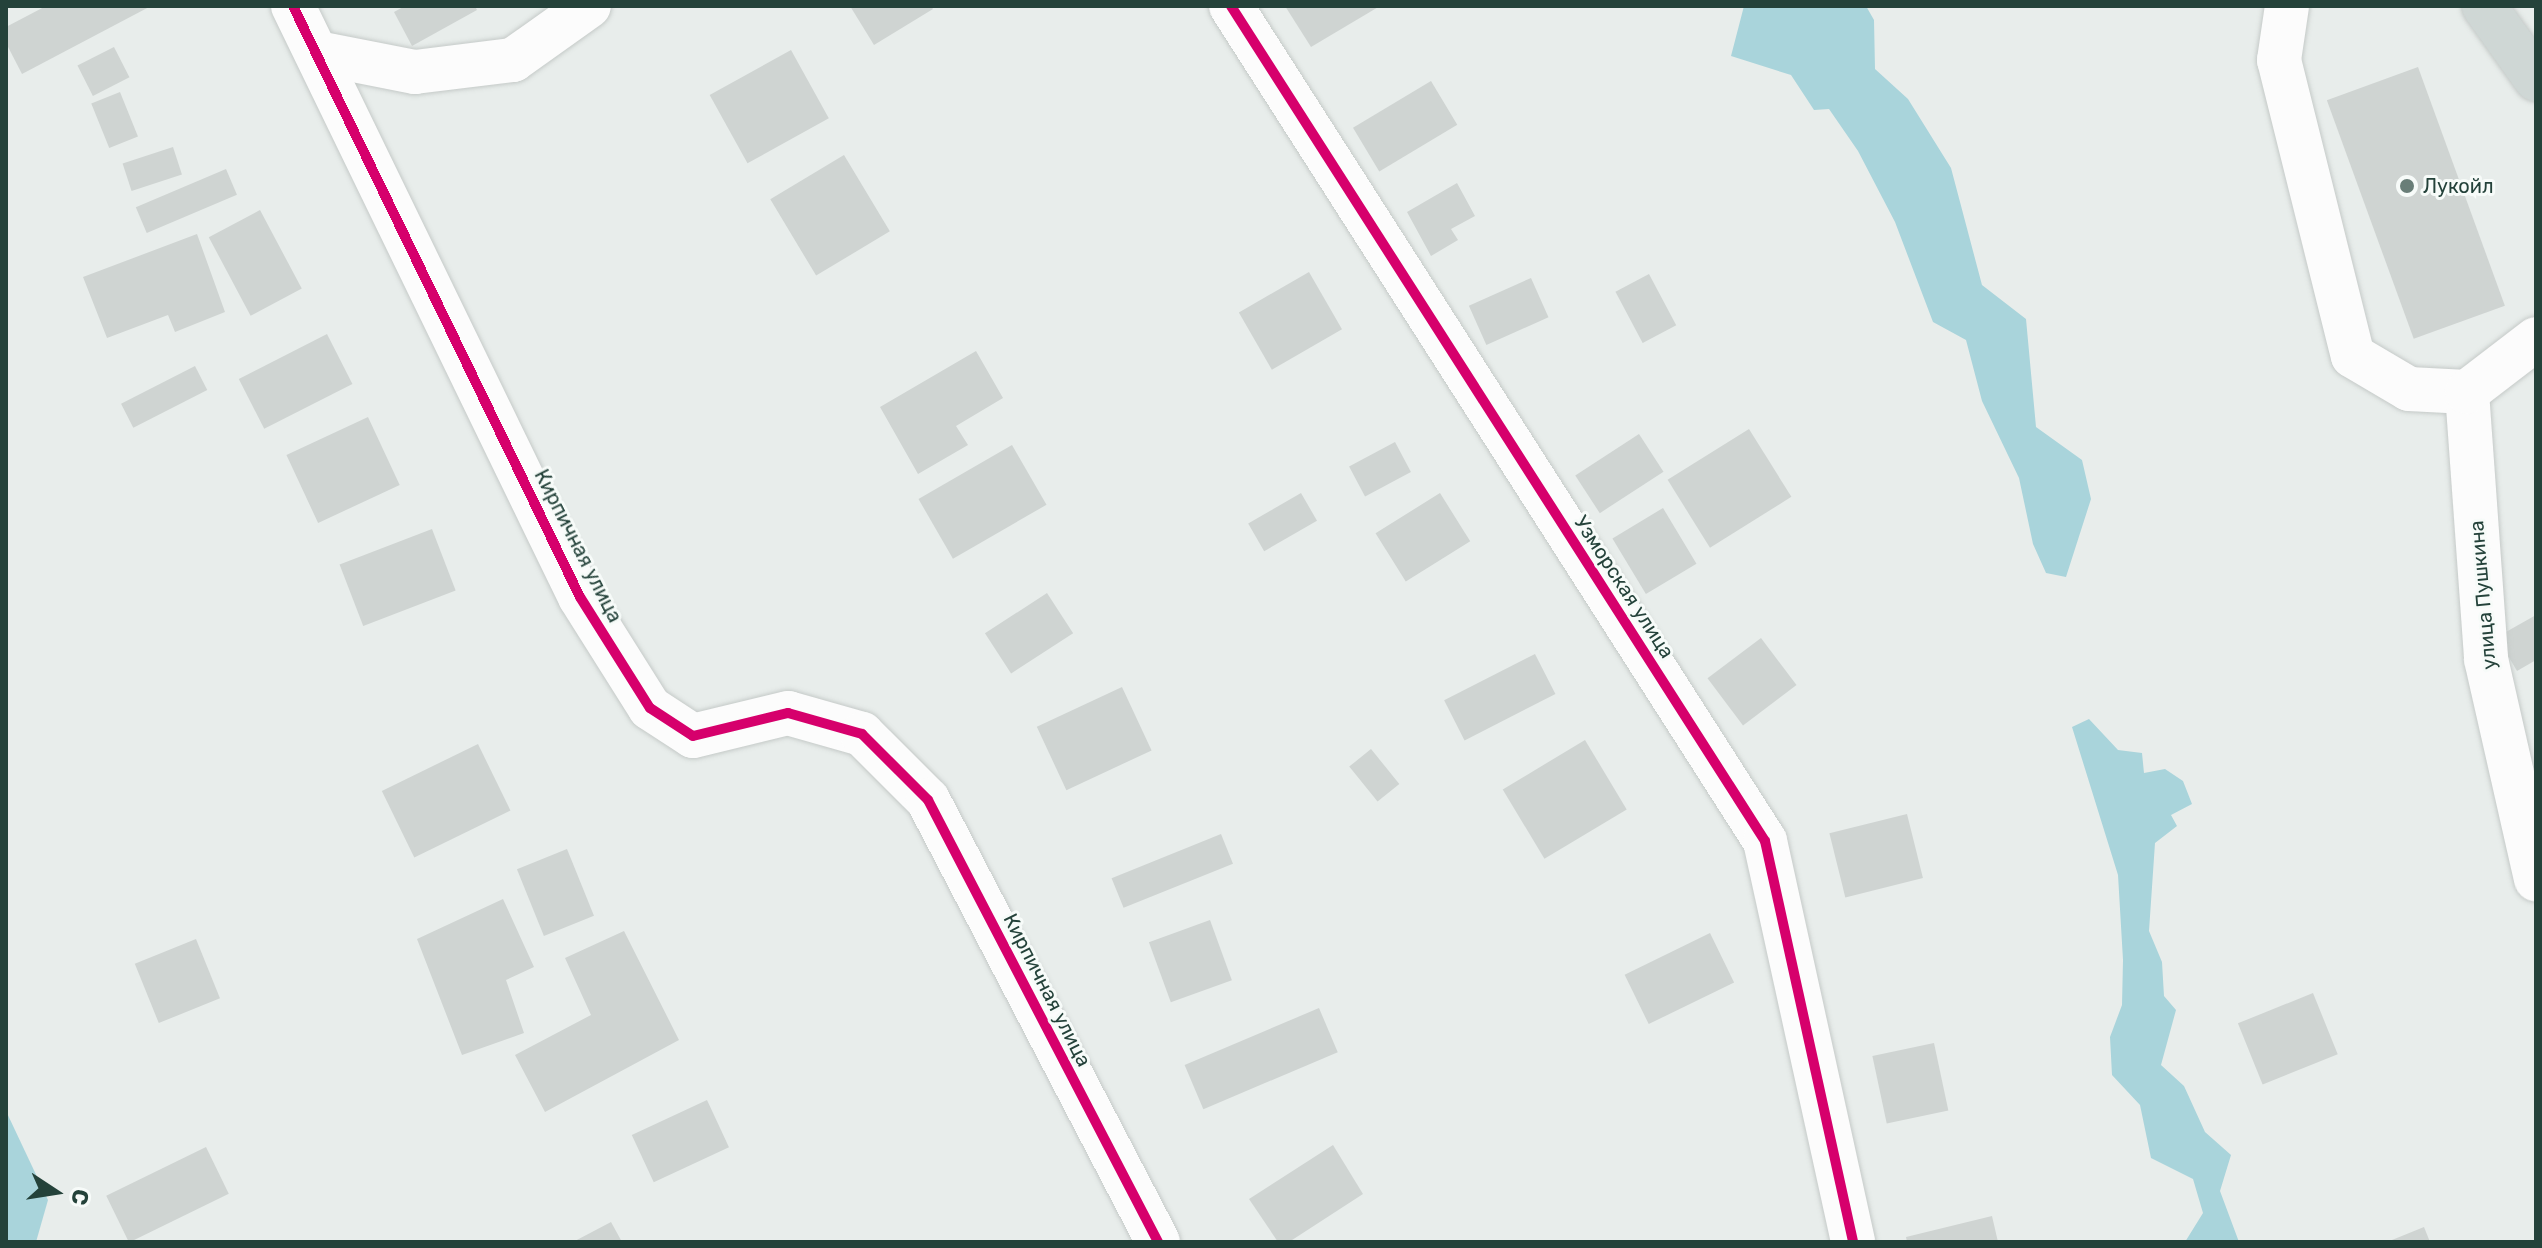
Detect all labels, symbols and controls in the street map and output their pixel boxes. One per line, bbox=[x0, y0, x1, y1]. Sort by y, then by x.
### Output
place label: Лукойл bbox=[2423, 174, 2494, 198]
marker: Лукойл bbox=[2398, 177, 2416, 195]
street label: Кирпичная улица bbox=[529, 466, 627, 626]
street label: Узморская улица bbox=[1569, 511, 1679, 663]
street label: улица Пушкина bbox=[2465, 519, 2501, 671]
street label: Кирпичная улица bbox=[998, 910, 1096, 1070]
north arrow bbox=[16, 1152, 96, 1232]
text: С bbox=[65, 1187, 95, 1207]

